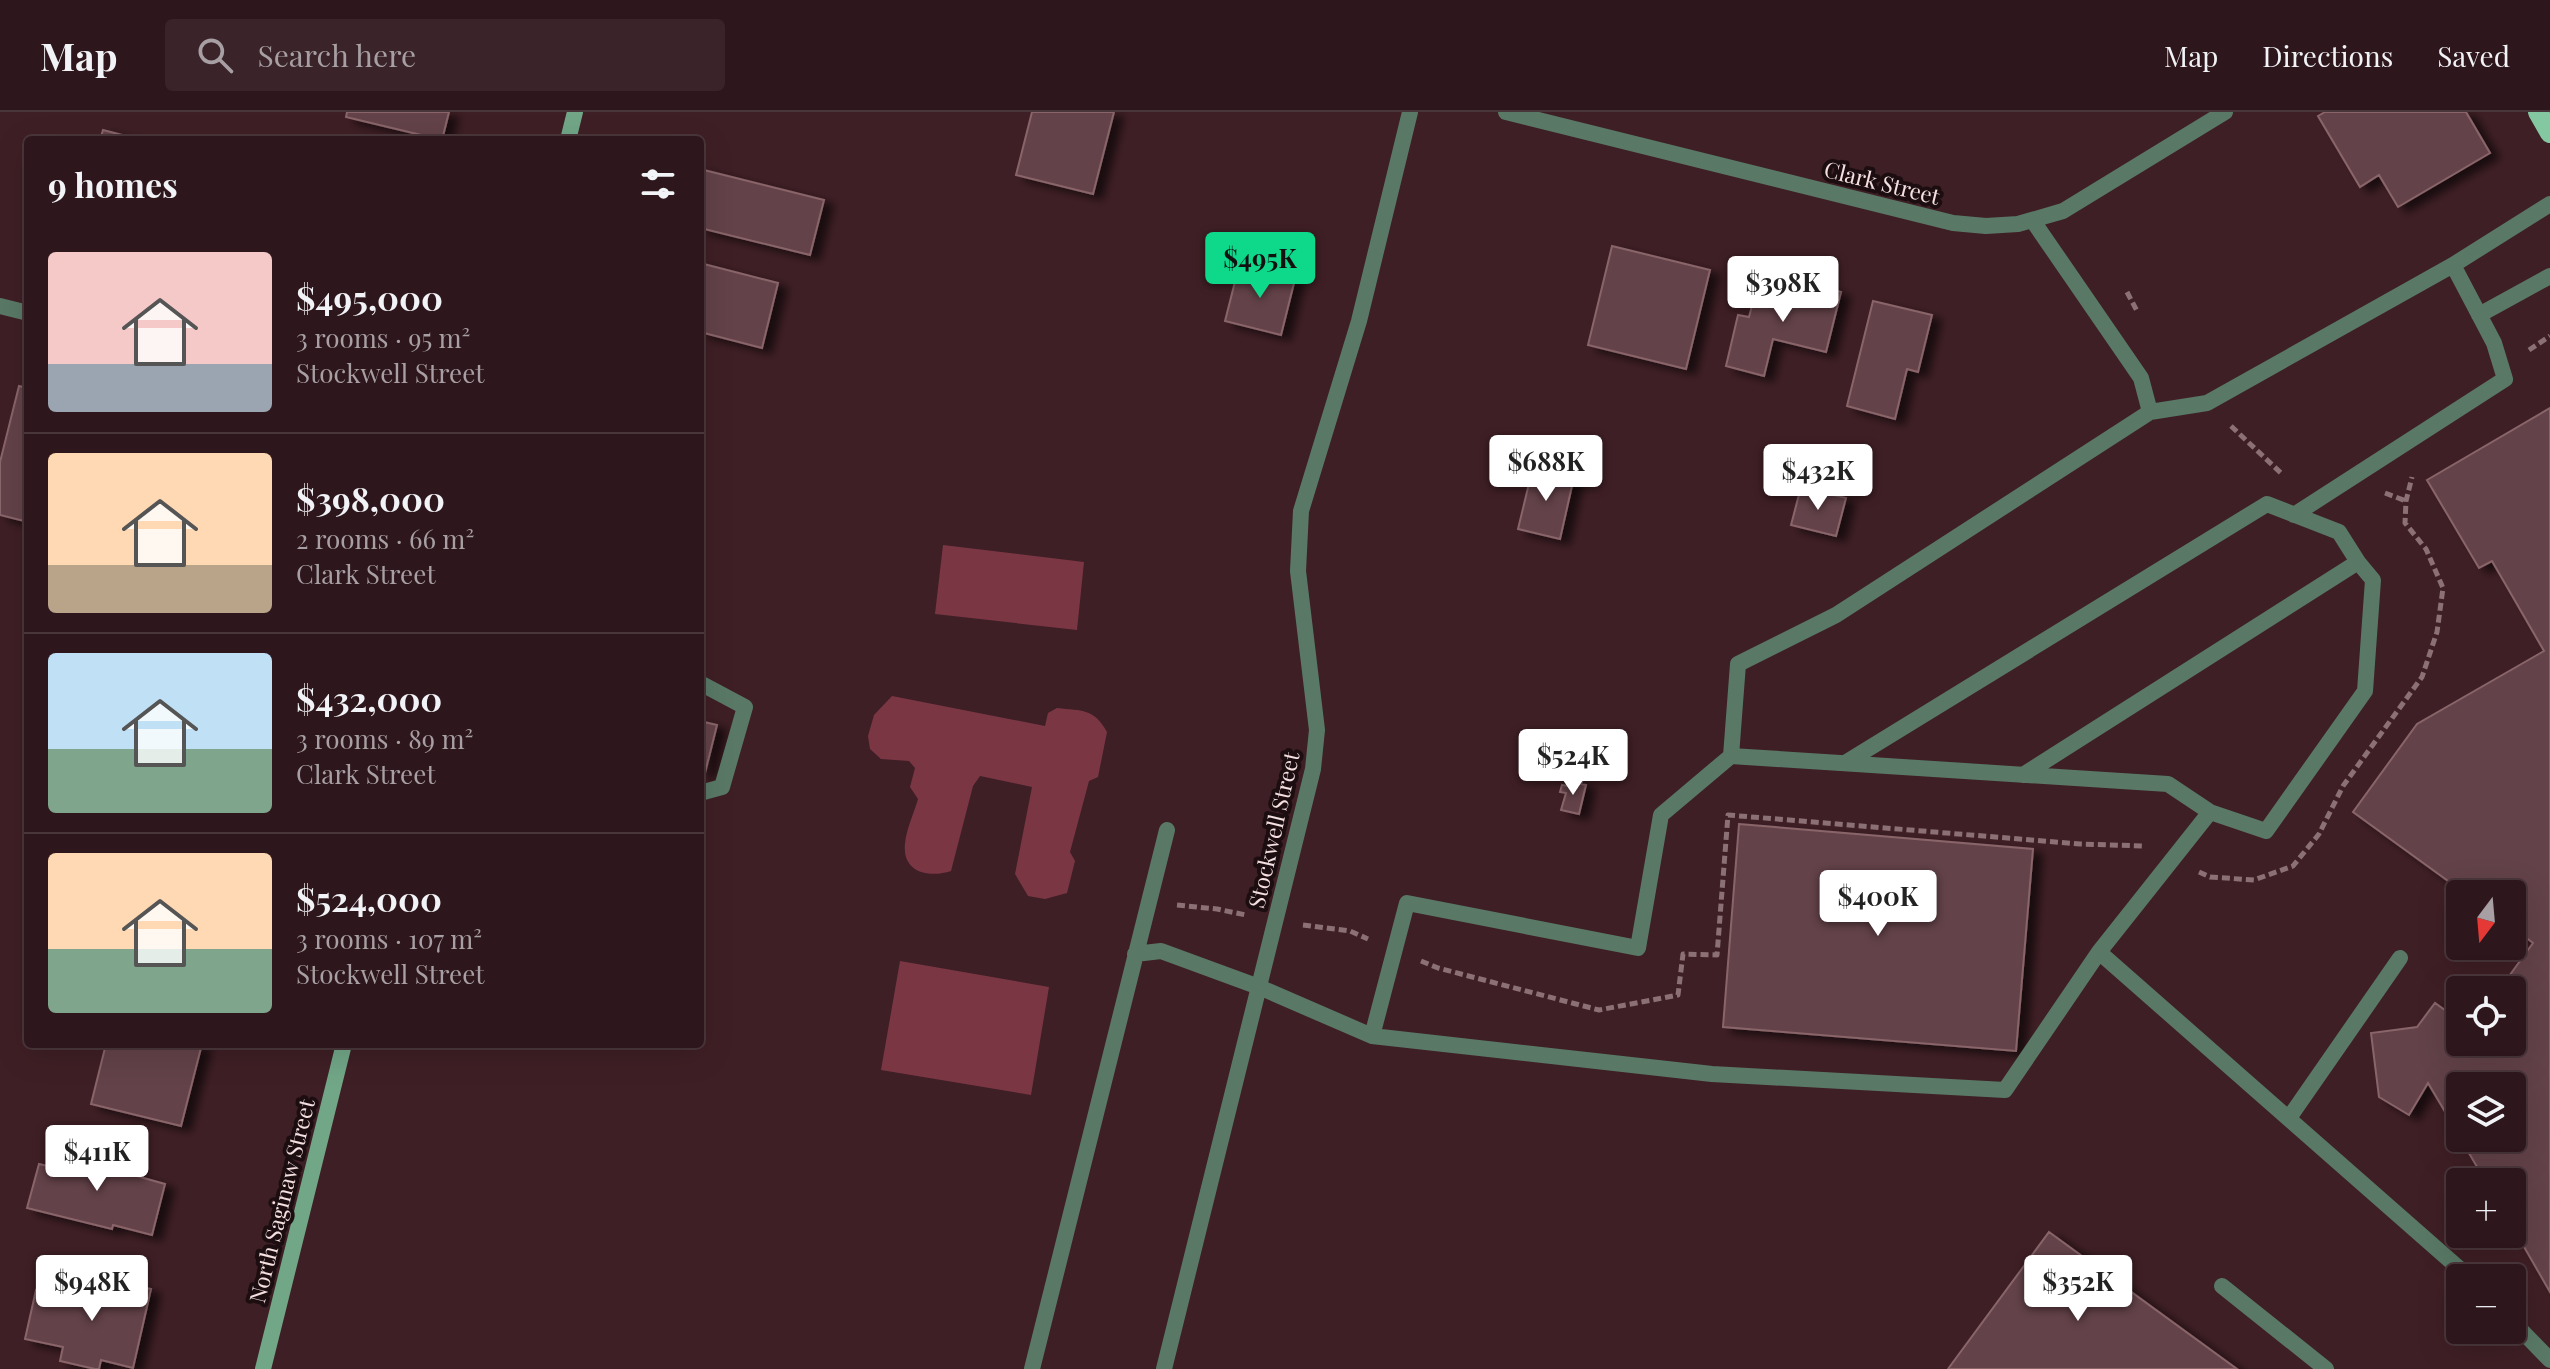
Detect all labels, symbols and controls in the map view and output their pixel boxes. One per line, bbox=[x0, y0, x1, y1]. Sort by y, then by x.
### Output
search box bbox=[165, 19, 725, 91]
text: Map bbox=[40, 30, 117, 81]
icon: search bbox=[193, 33, 237, 77]
text: Search here bbox=[257, 35, 416, 75]
text: Map bbox=[2164, 37, 2218, 74]
text: Directions bbox=[2262, 37, 2393, 74]
text: Saved bbox=[2437, 37, 2510, 74]
street label: Clark Street bbox=[1821, 153, 1944, 211]
text: 9 homes bbox=[48, 161, 178, 207]
icon: filters bbox=[636, 162, 680, 206]
pin: $495K bbox=[1204, 232, 1316, 300]
text: $495K bbox=[1223, 240, 1297, 275]
pin: $398K bbox=[1727, 256, 1839, 324]
text: $398K bbox=[1745, 264, 1821, 299]
text: $495,000 bbox=[296, 274, 443, 320]
icon: home bbox=[112, 284, 208, 380]
text: 3 rooms · 95 m² bbox=[296, 320, 470, 355]
text: Stockwell Street bbox=[296, 355, 485, 390]
pin: $688K bbox=[1490, 435, 1602, 503]
text: $688K bbox=[1507, 443, 1585, 478]
pin: $432K bbox=[1762, 444, 1874, 512]
text: $432K bbox=[1781, 452, 1855, 487]
text: $398,000 bbox=[296, 475, 445, 521]
icon: home bbox=[112, 485, 208, 581]
text: 2 rooms · 66 m² bbox=[296, 521, 474, 556]
text: Clark Street bbox=[296, 556, 436, 591]
text: $432,000 bbox=[296, 675, 442, 721]
icon: home bbox=[112, 685, 208, 781]
text: 3 rooms · 89 m² bbox=[296, 721, 473, 756]
pin: $524K bbox=[1517, 729, 1629, 797]
text: $524K bbox=[1537, 737, 1609, 772]
street label: Stockwell Street bbox=[1240, 748, 1306, 911]
text: Clark Street bbox=[296, 756, 436, 791]
pin: $400K bbox=[1822, 870, 1934, 938]
text: $524,000 bbox=[296, 875, 442, 921]
text: $400K bbox=[1838, 878, 1918, 913]
north arrow bbox=[2446, 880, 2526, 960]
map controls bbox=[2446, 880, 2526, 1344]
icon: home bbox=[112, 885, 208, 981]
text: 3 rooms · 107 m² bbox=[296, 921, 482, 956]
text: Stockwell Street bbox=[296, 956, 485, 991]
button: locate bbox=[2446, 976, 2526, 1056]
button: layers bbox=[2446, 1072, 2526, 1152]
street label: North Saginaw Street bbox=[241, 1095, 321, 1306]
pin: $411K bbox=[41, 1125, 153, 1193]
text: $411K bbox=[63, 1133, 131, 1168]
button: + bbox=[2446, 1168, 2526, 1248]
pin: $948K bbox=[36, 1255, 148, 1323]
pin: $352K bbox=[2022, 1255, 2134, 1323]
text: $948K bbox=[54, 1263, 130, 1298]
text: $352K bbox=[2042, 1263, 2114, 1298]
button: − bbox=[2446, 1264, 2526, 1344]

